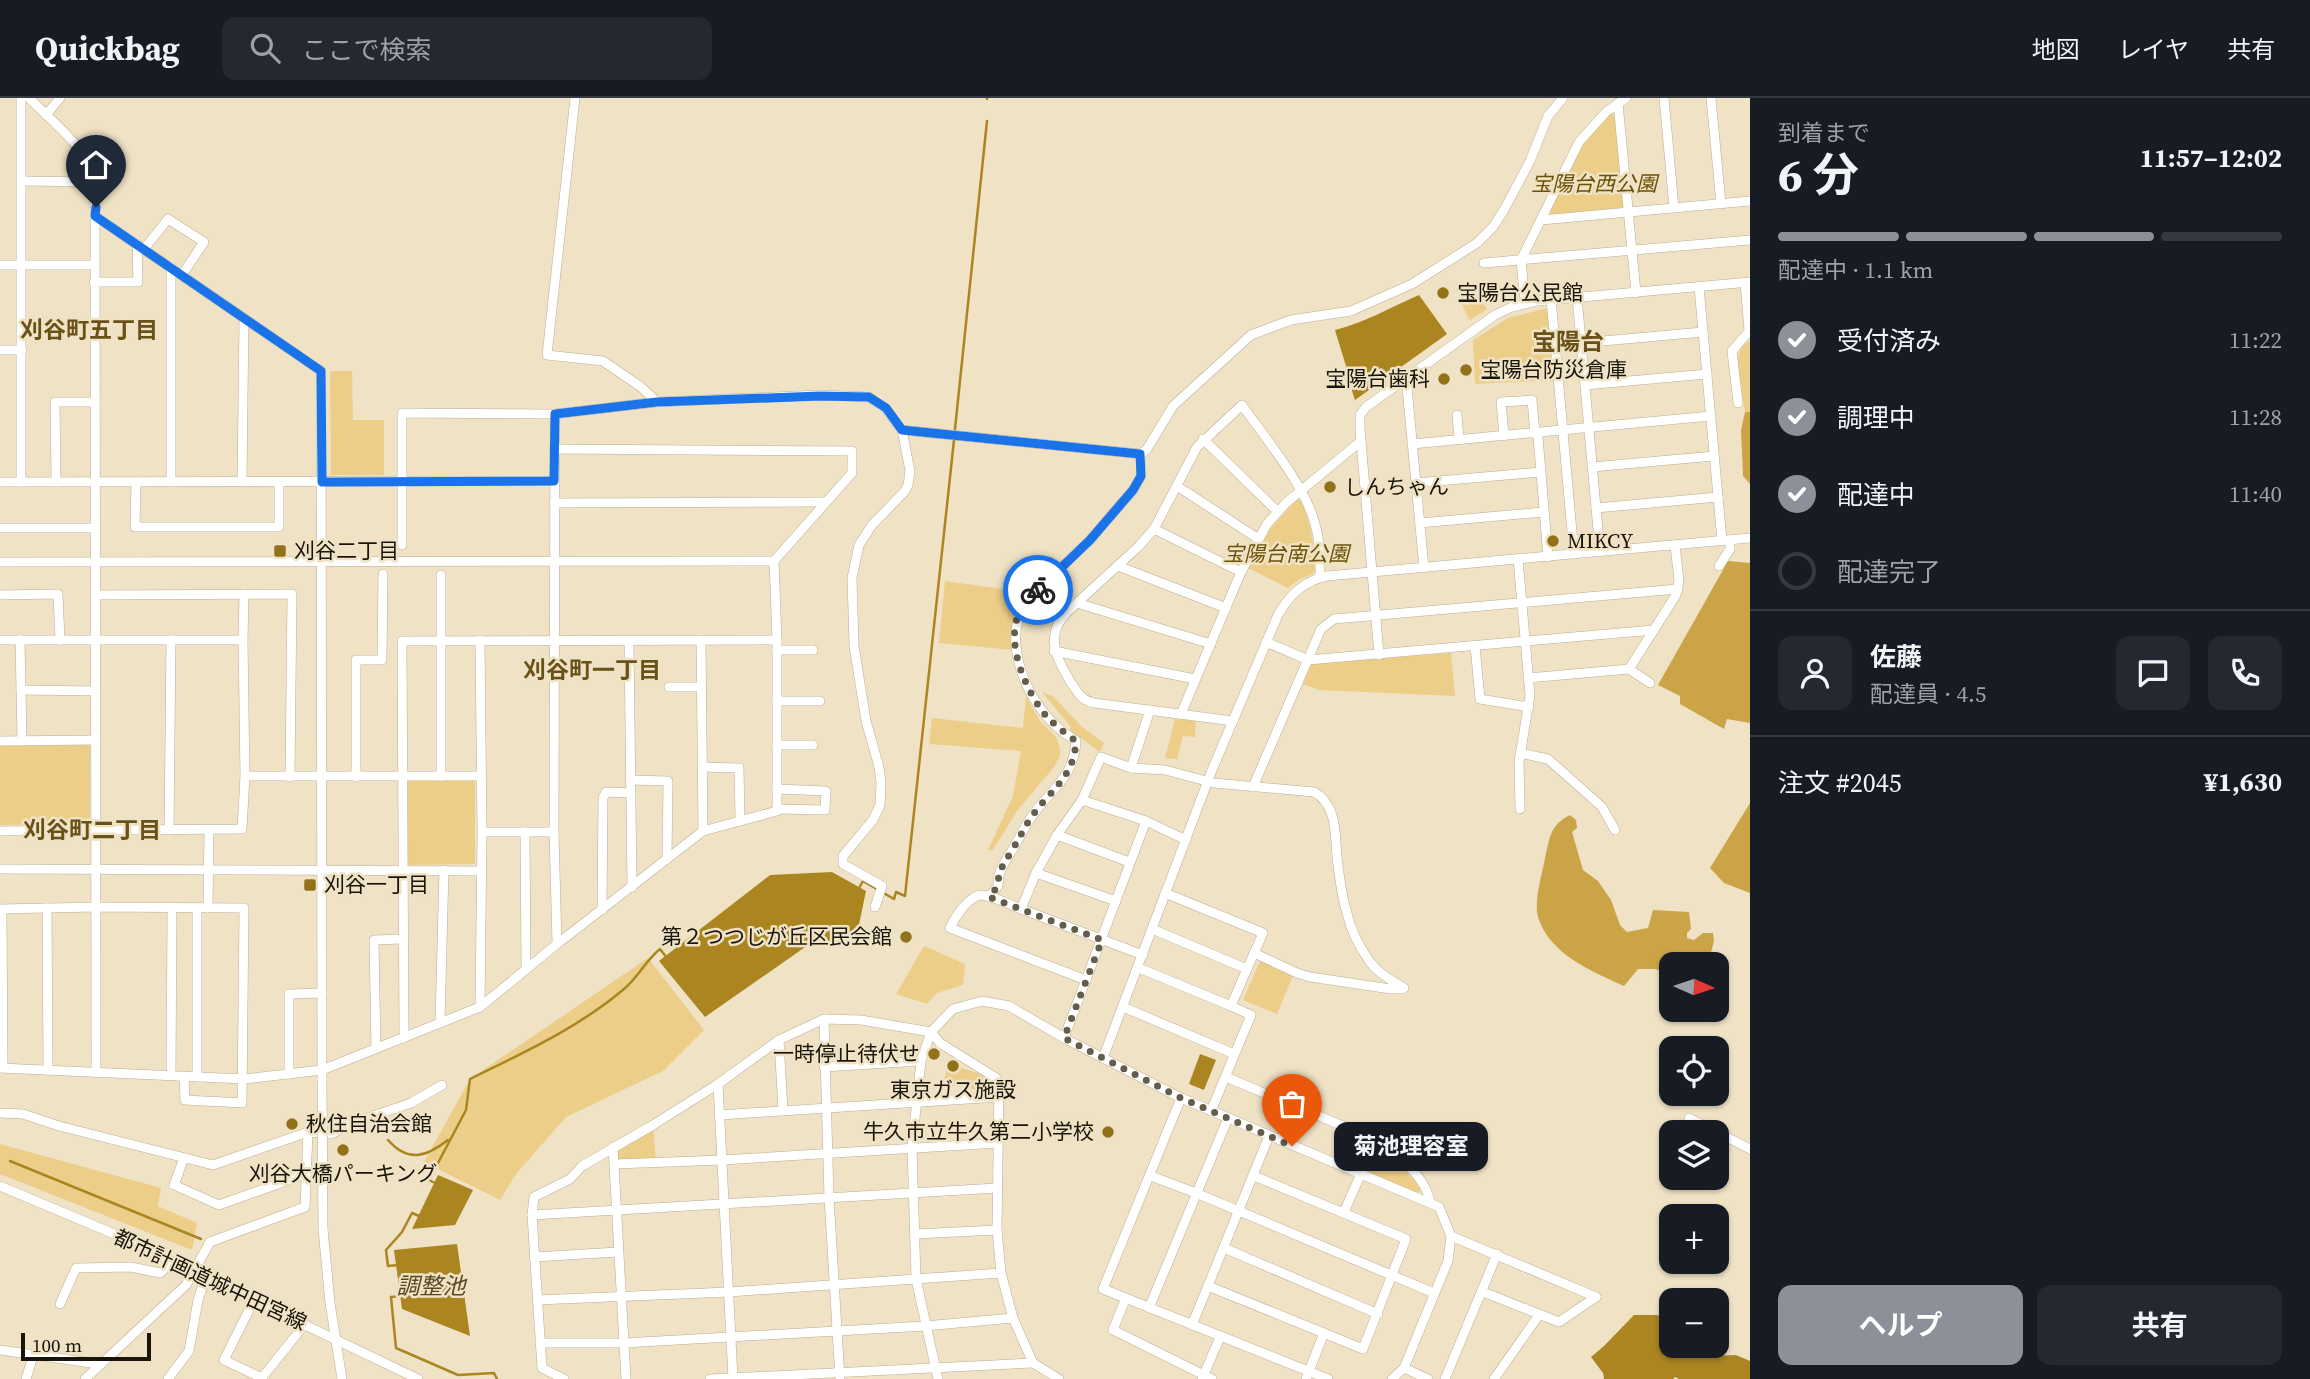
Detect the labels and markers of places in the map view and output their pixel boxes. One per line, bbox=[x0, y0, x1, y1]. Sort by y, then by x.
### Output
pin bbox=[66, 135, 126, 207]
place label: 宝陽台公民館 bbox=[1457, 278, 1583, 307]
marker: 宝陽台公民館 bbox=[1435, 285, 1451, 301]
place label: 宝陽台防災倉庫 bbox=[1480, 355, 1627, 384]
marker: 宝陽台防災倉庫 bbox=[1458, 362, 1474, 378]
place label: 宝陽台歯科 bbox=[1325, 364, 1430, 393]
marker: 宝陽台歯科 bbox=[1436, 371, 1452, 387]
place label: しんちゃん bbox=[1344, 472, 1449, 501]
marker: しんちゃん bbox=[1322, 479, 1338, 495]
place label: MIKCY bbox=[1567, 526, 1634, 555]
marker: MIKCY bbox=[1545, 533, 1561, 549]
place label: 刈谷二丁目 bbox=[294, 536, 399, 565]
marker: 刈谷二丁目 bbox=[272, 543, 288, 559]
place label: 刈谷一丁目 bbox=[324, 870, 429, 899]
marker: 刈谷一丁目 bbox=[302, 877, 318, 893]
place label: 第２つつじが丘区民会館 bbox=[661, 922, 892, 951]
marker: 第２つつじが丘区民会館 bbox=[898, 929, 914, 945]
place label: 一時停止待伏せ bbox=[773, 1039, 920, 1068]
marker: 一時停止待伏せ bbox=[926, 1046, 942, 1062]
marker: 東京ガス施設 bbox=[945, 1058, 961, 1074]
pin bbox=[1262, 1074, 1322, 1146]
place label: 東京ガス施設 bbox=[890, 1075, 1016, 1104]
place label: 秋住自治会館 bbox=[306, 1109, 432, 1138]
marker: 秋住自治会館 bbox=[284, 1116, 300, 1132]
place label: 牛久市立牛久第二小学校 bbox=[863, 1117, 1094, 1146]
callout: 菊池理容室 bbox=[1334, 1122, 1488, 1170]
marker: 牛久市立牛久第二小学校 bbox=[1100, 1124, 1116, 1140]
marker: 刈谷大橋パーキング bbox=[335, 1142, 351, 1158]
place label: 刈谷大橋パーキング bbox=[249, 1159, 437, 1188]

